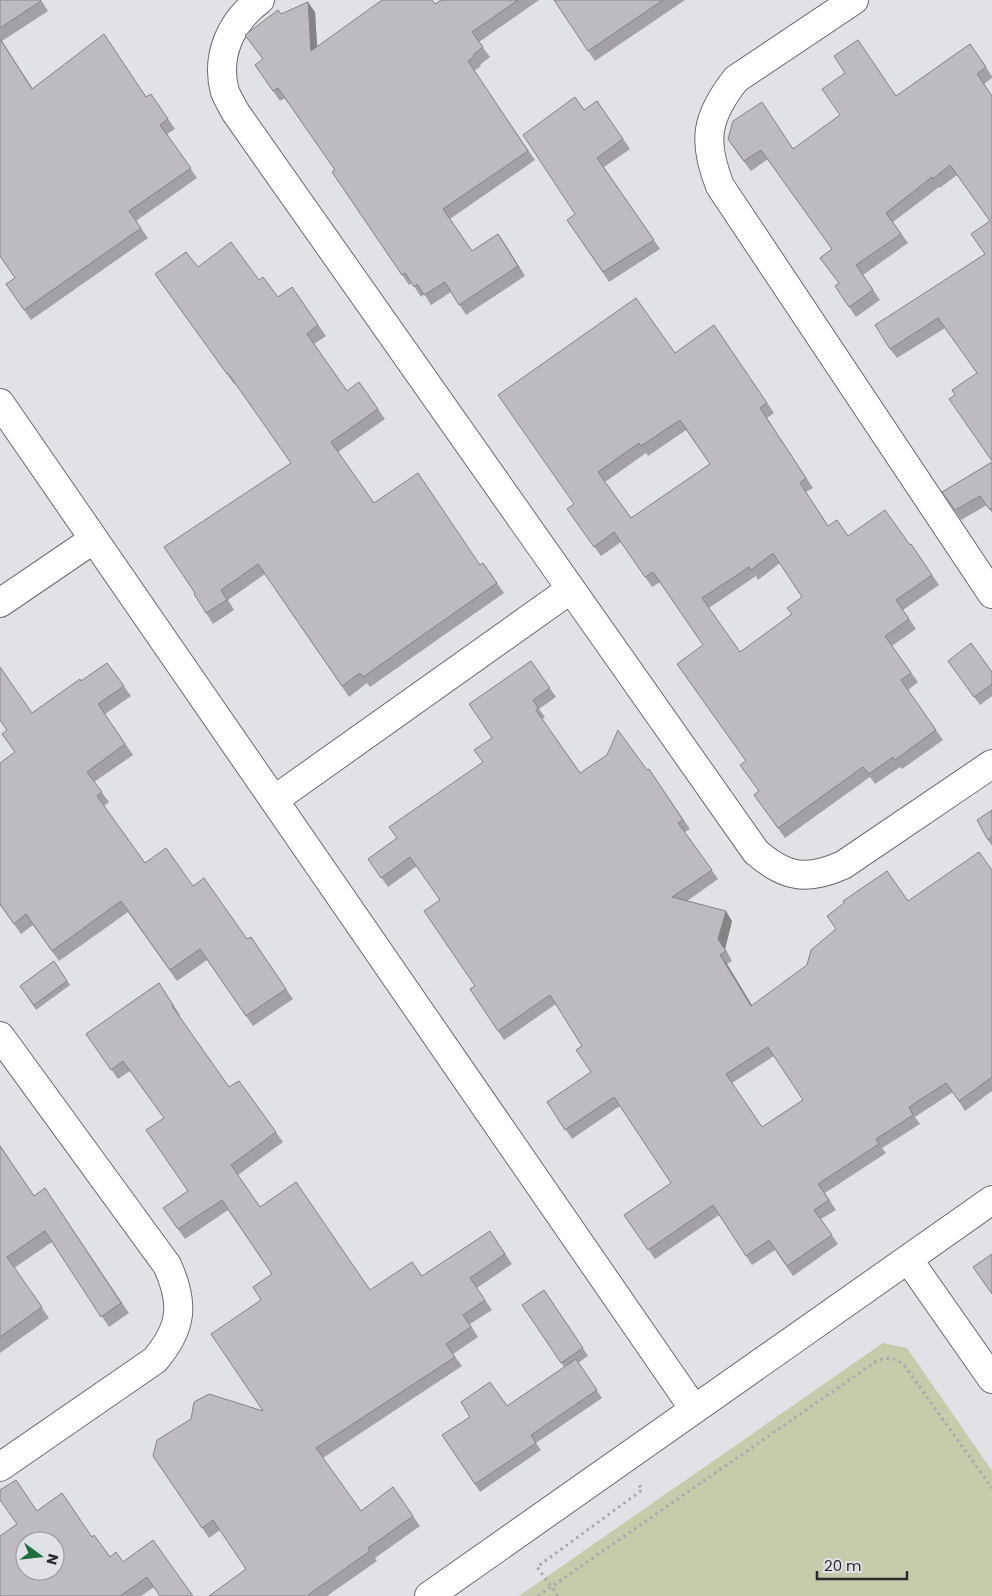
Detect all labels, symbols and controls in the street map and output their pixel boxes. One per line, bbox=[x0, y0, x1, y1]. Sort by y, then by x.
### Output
north arrow bbox=[15, 1531, 65, 1581]
scale bar bbox=[817, 1548, 907, 1580]
text: N bbox=[42, 1552, 64, 1567]
text: 20 m bbox=[824, 1555, 862, 1576]

